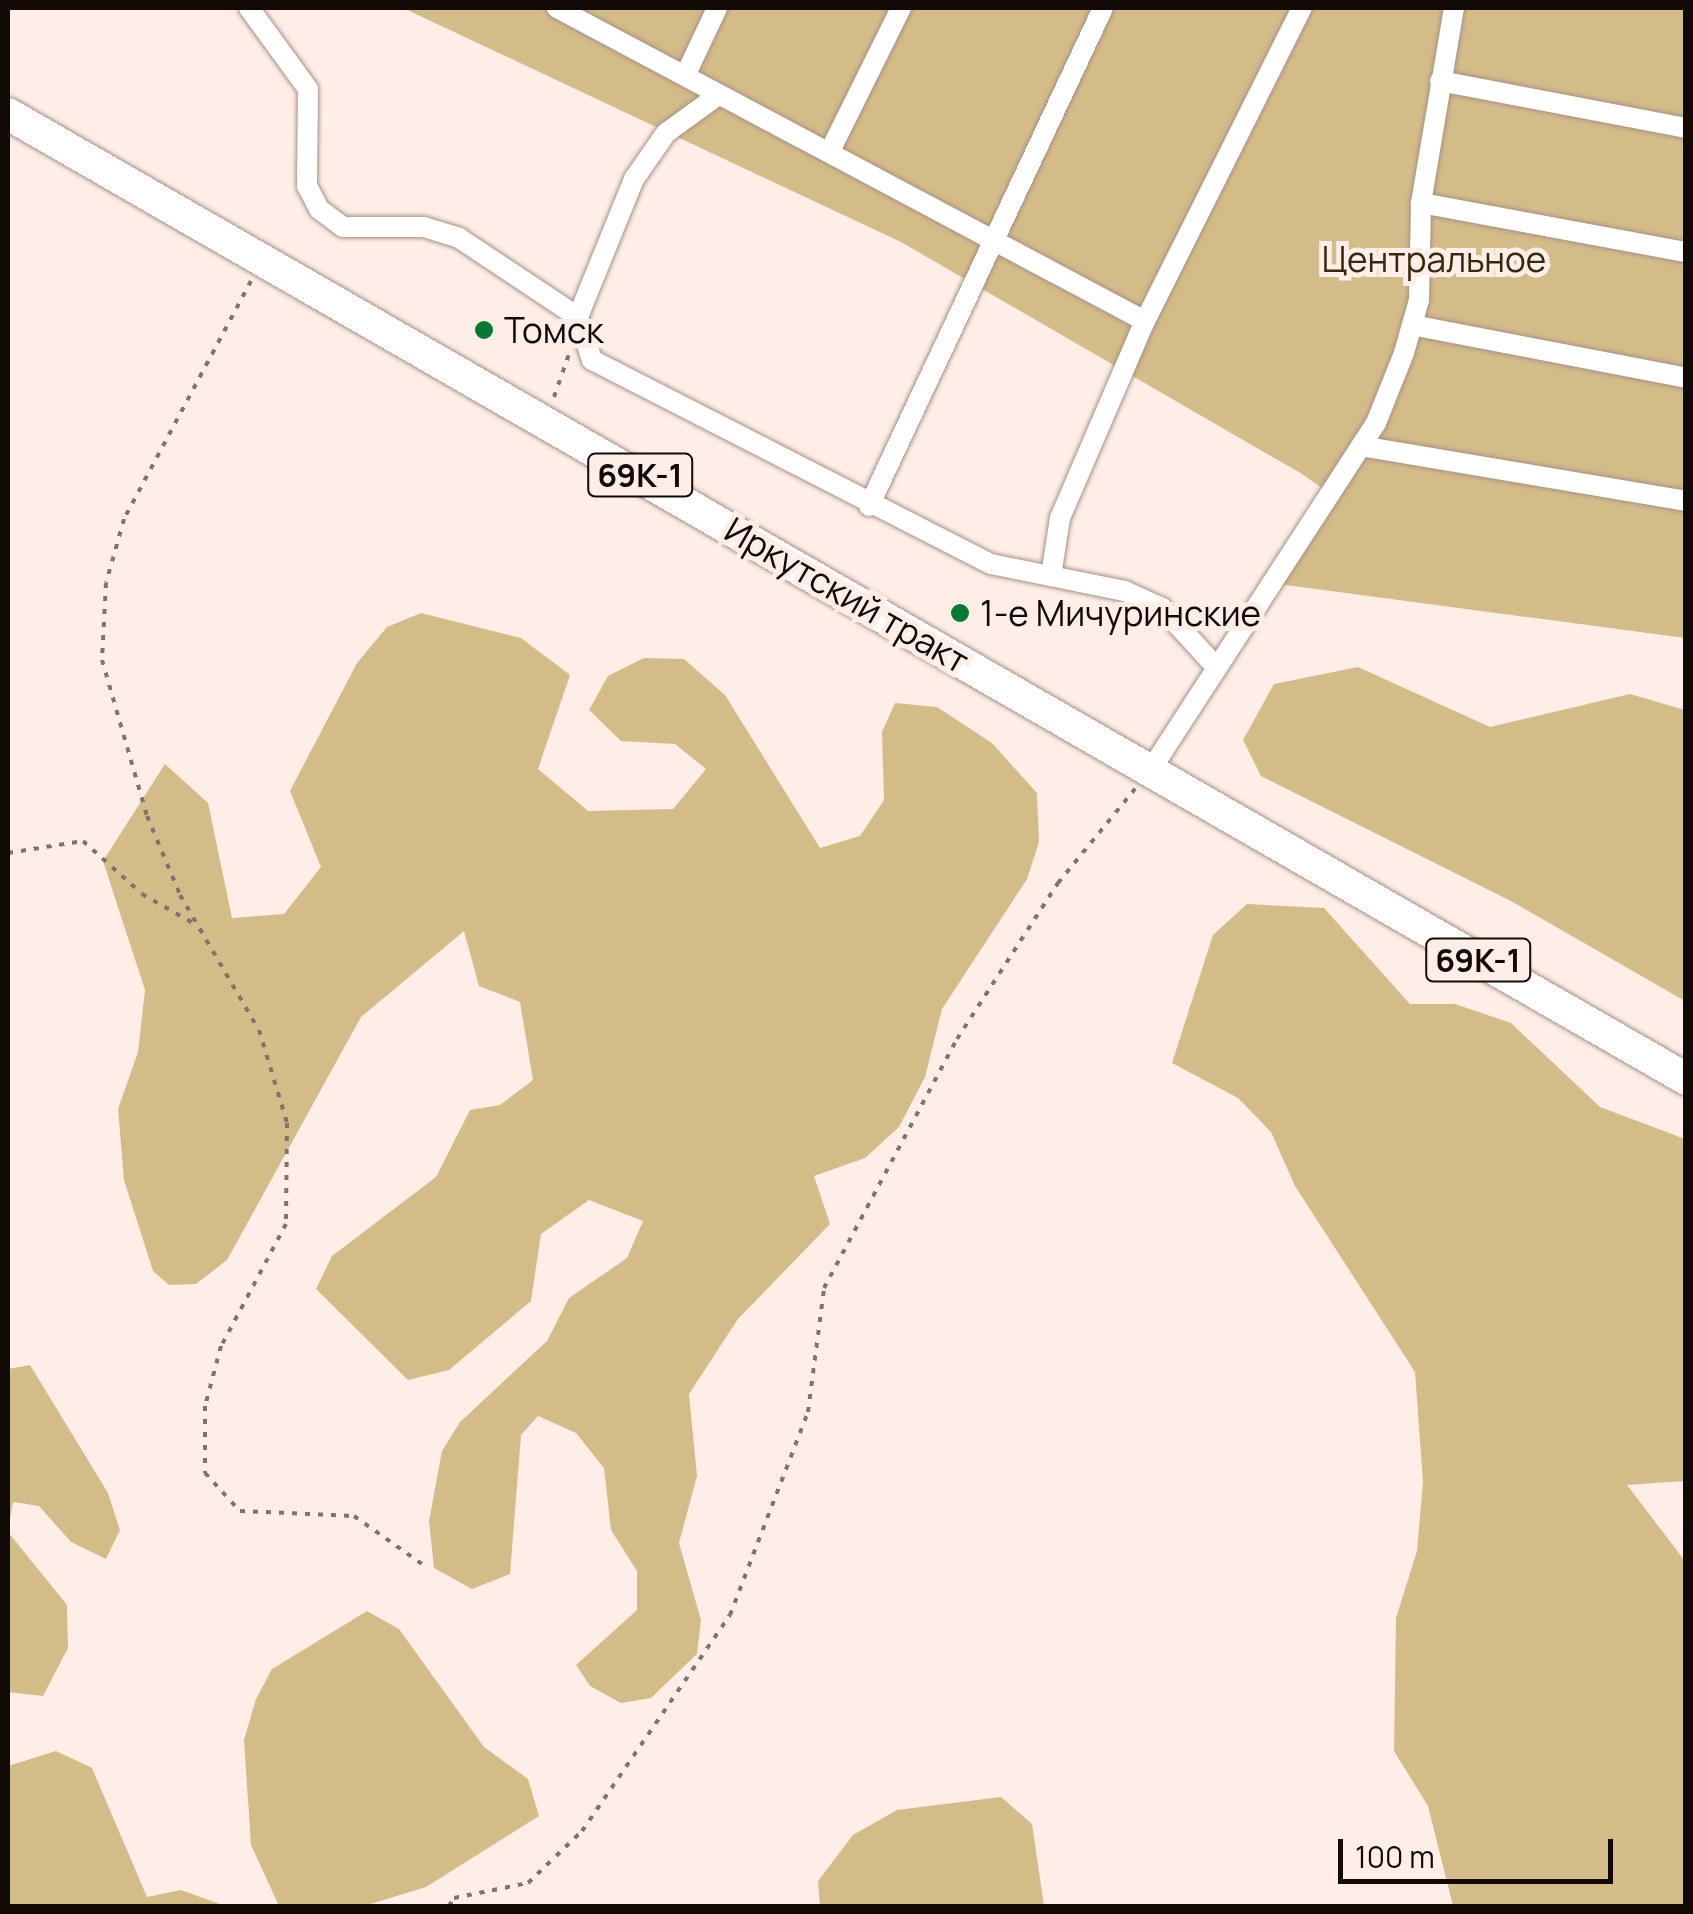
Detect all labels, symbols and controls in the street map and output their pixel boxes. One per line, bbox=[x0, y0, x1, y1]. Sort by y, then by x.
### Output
park label: Центральное bbox=[1322, 238, 1546, 280]
place label: Томск bbox=[504, 309, 604, 351]
marker: Томск bbox=[473, 319, 495, 341]
road number: 69К-1 bbox=[585, 448, 695, 502]
street label: Иркутский тракт bbox=[718, 508, 976, 682]
place label: 1-е Мичуринские bbox=[980, 592, 1261, 634]
marker: 1-е Мичуринские bbox=[949, 602, 971, 624]
road number: 69К-1 bbox=[1423, 933, 1533, 987]
scale bar bbox=[1343, 1819, 1618, 1881]
text: 100 m bbox=[1355, 1836, 1435, 1877]

